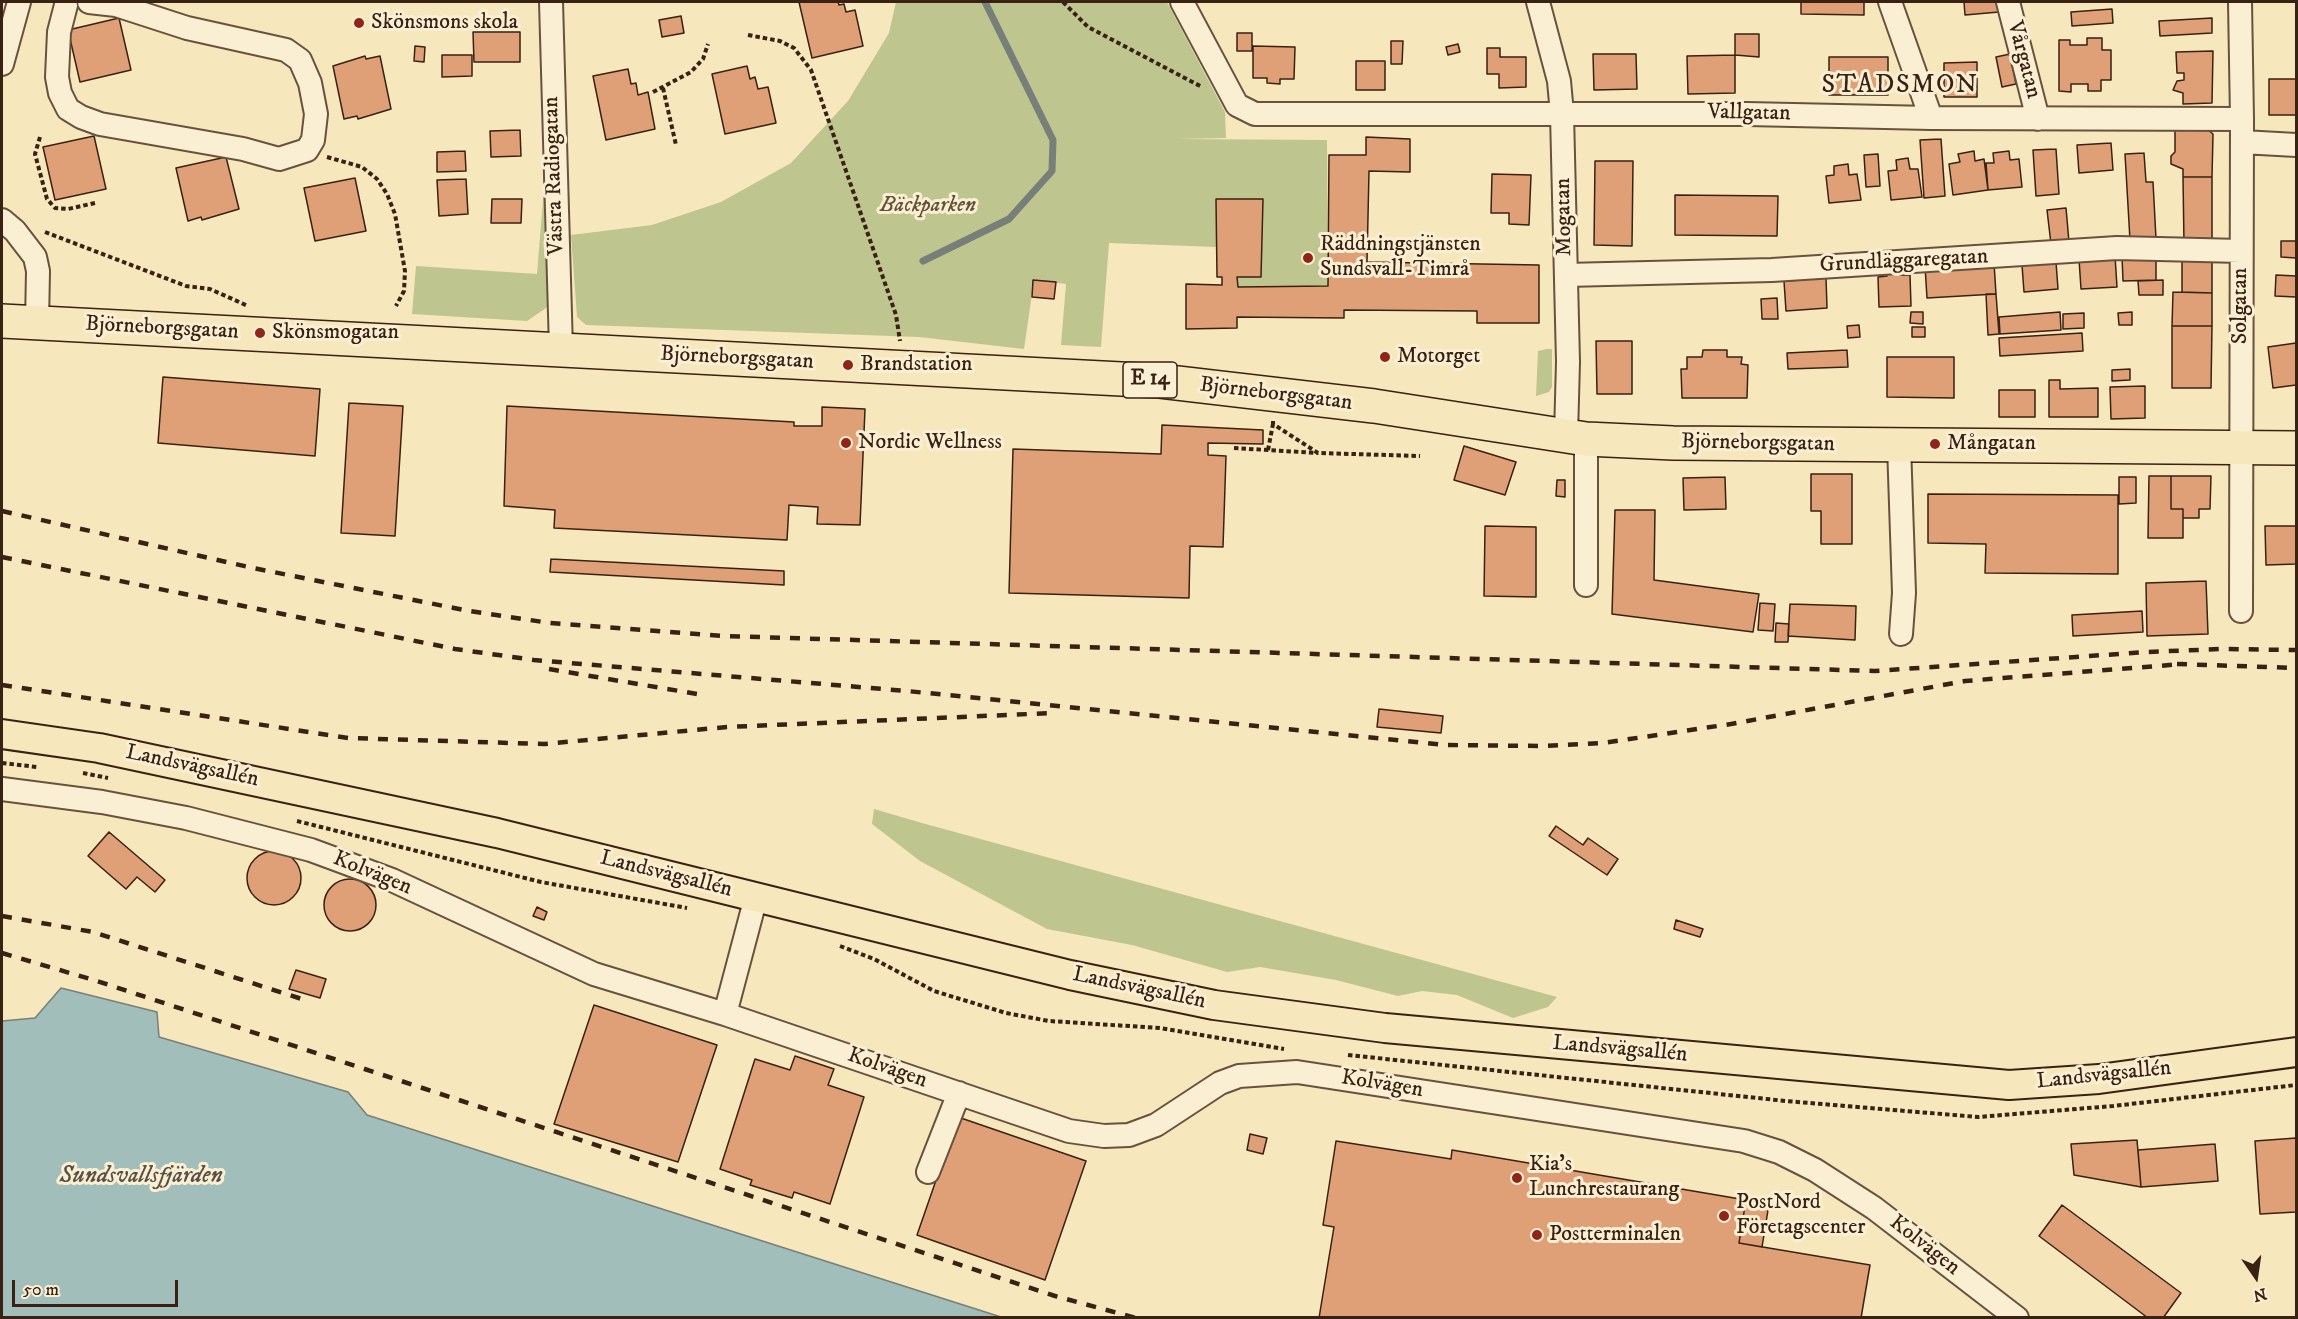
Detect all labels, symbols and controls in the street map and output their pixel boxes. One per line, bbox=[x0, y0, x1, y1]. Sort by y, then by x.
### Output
place label: Skönsmons skola bbox=[371, 10, 518, 36]
marker: Skönsmons skola bbox=[352, 16, 366, 30]
street label: Vårgatan bbox=[2000, 18, 2046, 102]
district label: STADSMON bbox=[1821, 71, 1979, 103]
street label: Västra Radiogatan bbox=[539, 96, 571, 256]
street label: Vallgatan bbox=[1707, 100, 1791, 128]
street label: Mogatan bbox=[1551, 178, 1579, 256]
park label: Bäckparken bbox=[880, 193, 976, 219]
place label: Räddningstjänsten Sundsvall-Timrå bbox=[1320, 232, 1481, 284]
street label: Grundläggaregatan bbox=[1819, 244, 1989, 280]
marker: Räddningstjänsten Sundsvall-Timrå bbox=[1301, 251, 1315, 265]
street label: Solgatan bbox=[2228, 268, 2254, 344]
street label: Björneborgsgatan bbox=[85, 312, 239, 346]
place label: Skönsmogatan bbox=[272, 320, 399, 346]
marker: Skönsmogatan bbox=[253, 326, 267, 340]
street label: Björneborgsgatan bbox=[660, 342, 814, 376]
place label: Motorget bbox=[1397, 344, 1480, 370]
marker: Motorget bbox=[1378, 350, 1392, 364]
place label: Brandstation bbox=[860, 352, 972, 378]
marker: Brandstation bbox=[841, 358, 855, 372]
road number: E 14 bbox=[1123, 362, 1177, 398]
street label: Björneborgsgatan bbox=[1198, 373, 1354, 417]
street label: Björneborgsgatan bbox=[1681, 429, 1835, 459]
place label: Nordic Wellness bbox=[858, 430, 1002, 456]
place label: Mångatan bbox=[1947, 431, 2036, 457]
marker: Nordic Wellness bbox=[839, 436, 853, 450]
marker: Mångatan bbox=[1928, 437, 1942, 451]
street label: Landsvägsallén bbox=[123, 740, 261, 794]
street label: Kolvägen bbox=[329, 846, 415, 902]
street label: Landsvägsallén bbox=[597, 846, 735, 904]
street label: Landsvägsallén bbox=[1070, 962, 1208, 1016]
street label: Landsvägsallén bbox=[1552, 1031, 1688, 1069]
street label: Kolvägen bbox=[844, 1043, 930, 1095]
street label: Landsvägsallén bbox=[2035, 1056, 2173, 1096]
street label: Kolvägen bbox=[1339, 1065, 1425, 1105]
place label: Kia's Lunchrestaurang bbox=[1529, 1152, 1679, 1204]
water label: Sundsvallsfjärden bbox=[59, 1163, 223, 1191]
marker: Kia's Lunchrestaurang bbox=[1510, 1171, 1524, 1185]
place label: PostNord Företagscenter bbox=[1736, 1190, 1865, 1242]
marker: PostNord Företagscenter bbox=[1717, 1209, 1731, 1223]
street label: Kolvägen bbox=[1883, 1210, 1965, 1282]
place label: Postterminalen bbox=[1549, 1222, 1681, 1248]
marker: Postterminalen bbox=[1530, 1228, 1544, 1242]
north arrow bbox=[2226, 1247, 2286, 1307]
scale bar bbox=[15, 1268, 182, 1306]
text: 50 m bbox=[23, 1279, 59, 1301]
text: N bbox=[2251, 1283, 2269, 1306]

